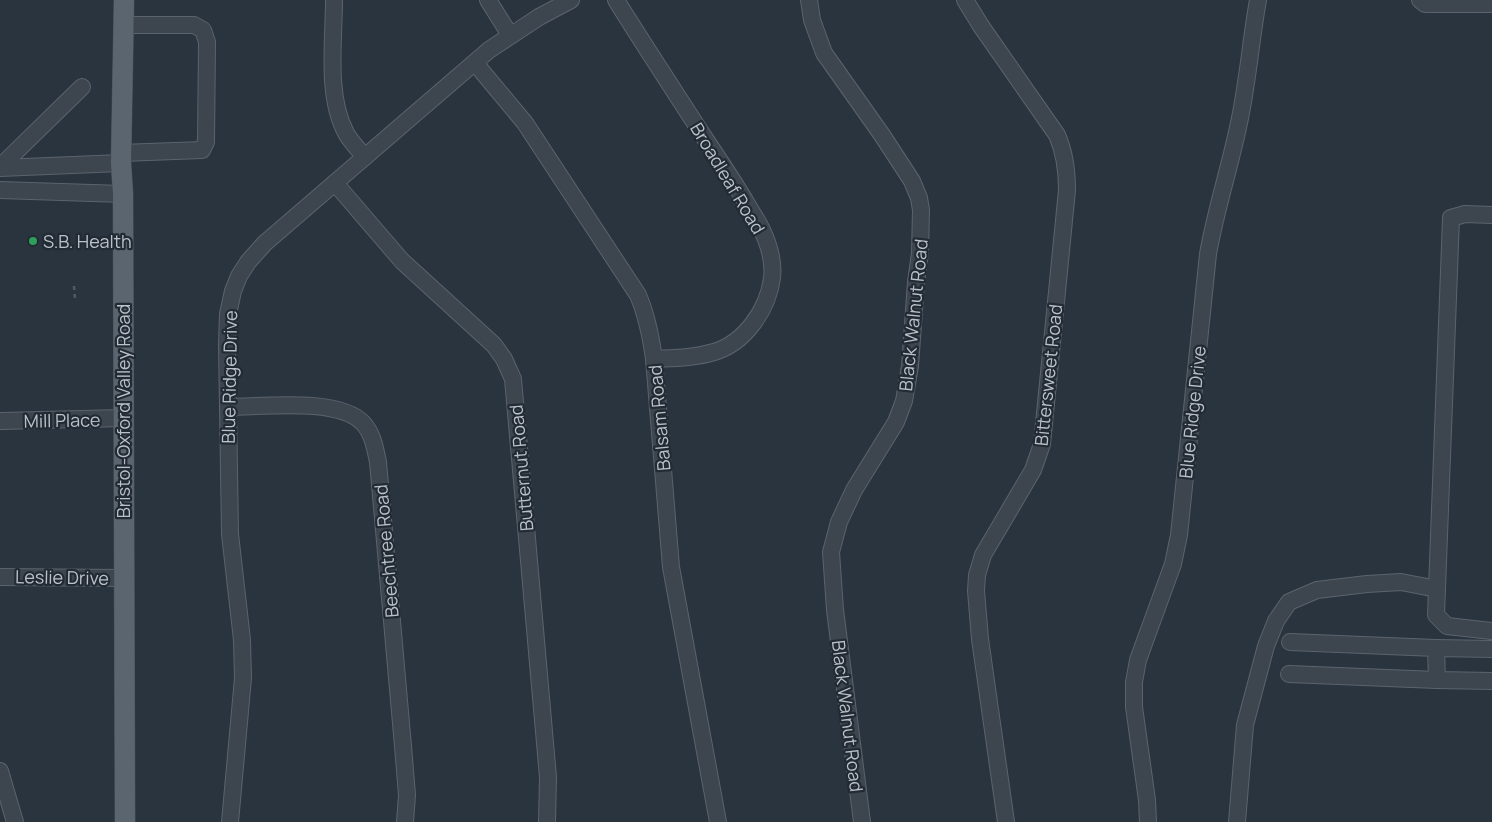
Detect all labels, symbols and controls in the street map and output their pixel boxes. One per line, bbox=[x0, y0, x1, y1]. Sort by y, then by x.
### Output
street label: Broadleaf Road bbox=[685, 118, 771, 238]
place label: S.B. Health bbox=[43, 229, 132, 253]
marker: S.B. Health bbox=[27, 235, 39, 247]
street label: Black Walnut Road bbox=[893, 238, 933, 392]
street label: Bittersweet Road bbox=[1029, 303, 1067, 447]
street label: Bristol-Oxford Valley Road bbox=[111, 304, 135, 518]
street label: Blue Ridge Drive bbox=[216, 310, 242, 444]
street label: Blue Ridge Drive bbox=[1173, 345, 1211, 479]
street label: Balsam Road bbox=[642, 364, 676, 472]
street label: Butternut Road bbox=[504, 404, 538, 532]
street label: Mill Place bbox=[23, 407, 101, 433]
street label: Beechtree Road bbox=[368, 483, 404, 619]
street label: Leslie Drive bbox=[15, 564, 109, 590]
street label: Black Walnut Road bbox=[827, 639, 869, 793]

